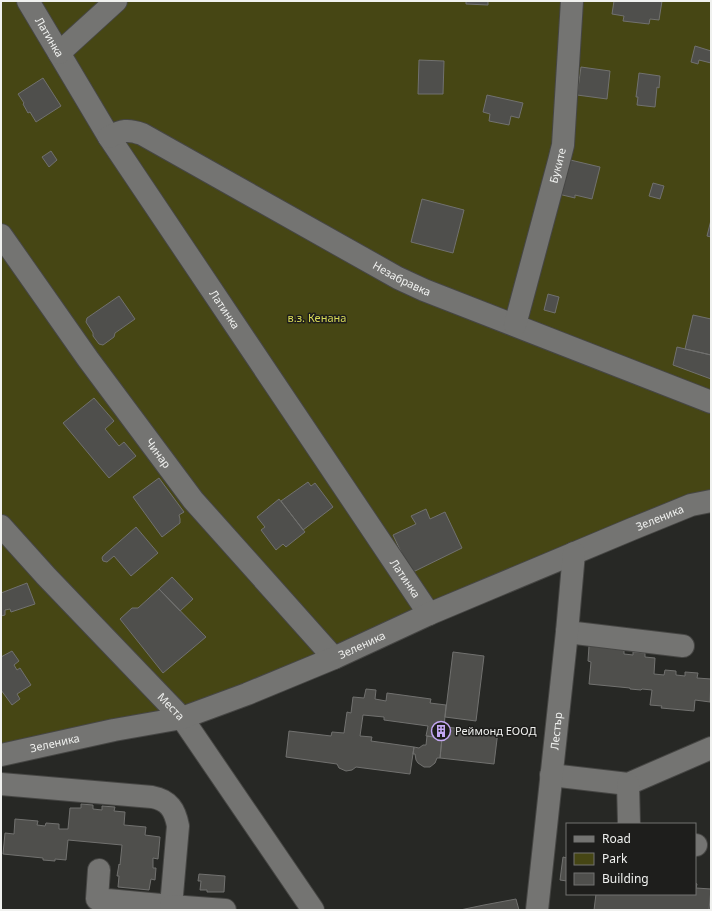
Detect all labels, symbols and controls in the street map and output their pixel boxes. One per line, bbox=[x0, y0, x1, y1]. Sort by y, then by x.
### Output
street label: Латинка bbox=[32, 14, 68, 60]
street label: Буките bbox=[545, 146, 569, 185]
street label: Незабравка bbox=[370, 257, 433, 299]
street label: Латинка bbox=[207, 287, 244, 332]
park label: в.з. Кенана bbox=[288, 310, 346, 325]
street label: Чинар bbox=[142, 435, 175, 471]
street label: Зеленика bbox=[633, 501, 686, 534]
street label: Латинка bbox=[387, 556, 424, 601]
street label: Зеленика bbox=[336, 627, 388, 662]
street label: Места bbox=[155, 689, 188, 723]
street label: Лестър bbox=[546, 711, 565, 751]
building icon: Реймонд ЕООД bbox=[430, 720, 452, 742]
place label: Реймонд ЕООД bbox=[455, 723, 536, 738]
street label: Зеленика bbox=[28, 730, 81, 755]
legend bbox=[566, 823, 696, 895]
text: Road bbox=[602, 830, 631, 847]
text: Park bbox=[602, 850, 628, 867]
text: Building bbox=[602, 870, 649, 887]

